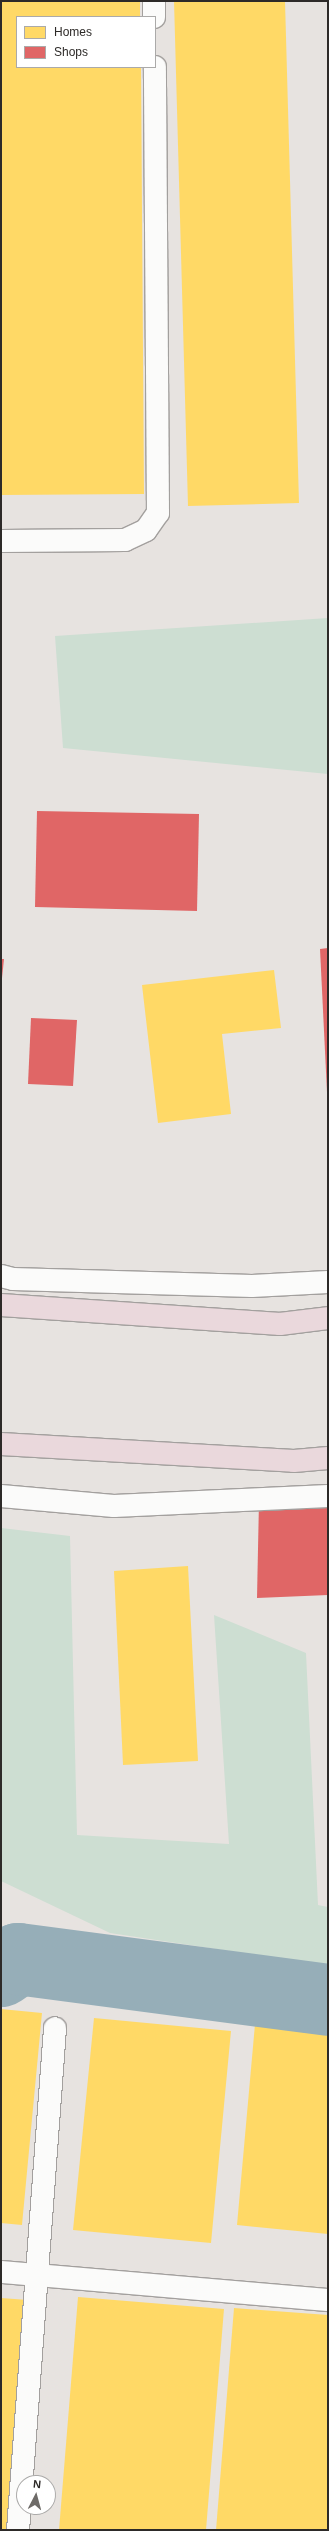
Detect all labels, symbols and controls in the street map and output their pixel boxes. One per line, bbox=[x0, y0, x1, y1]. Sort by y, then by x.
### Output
legend bbox=[16, 16, 156, 68]
text: Homes bbox=[54, 25, 92, 39]
text: Shops bbox=[54, 45, 88, 59]
north arrow bbox=[16, 2475, 56, 2515]
text: N bbox=[33, 2478, 42, 2490]

